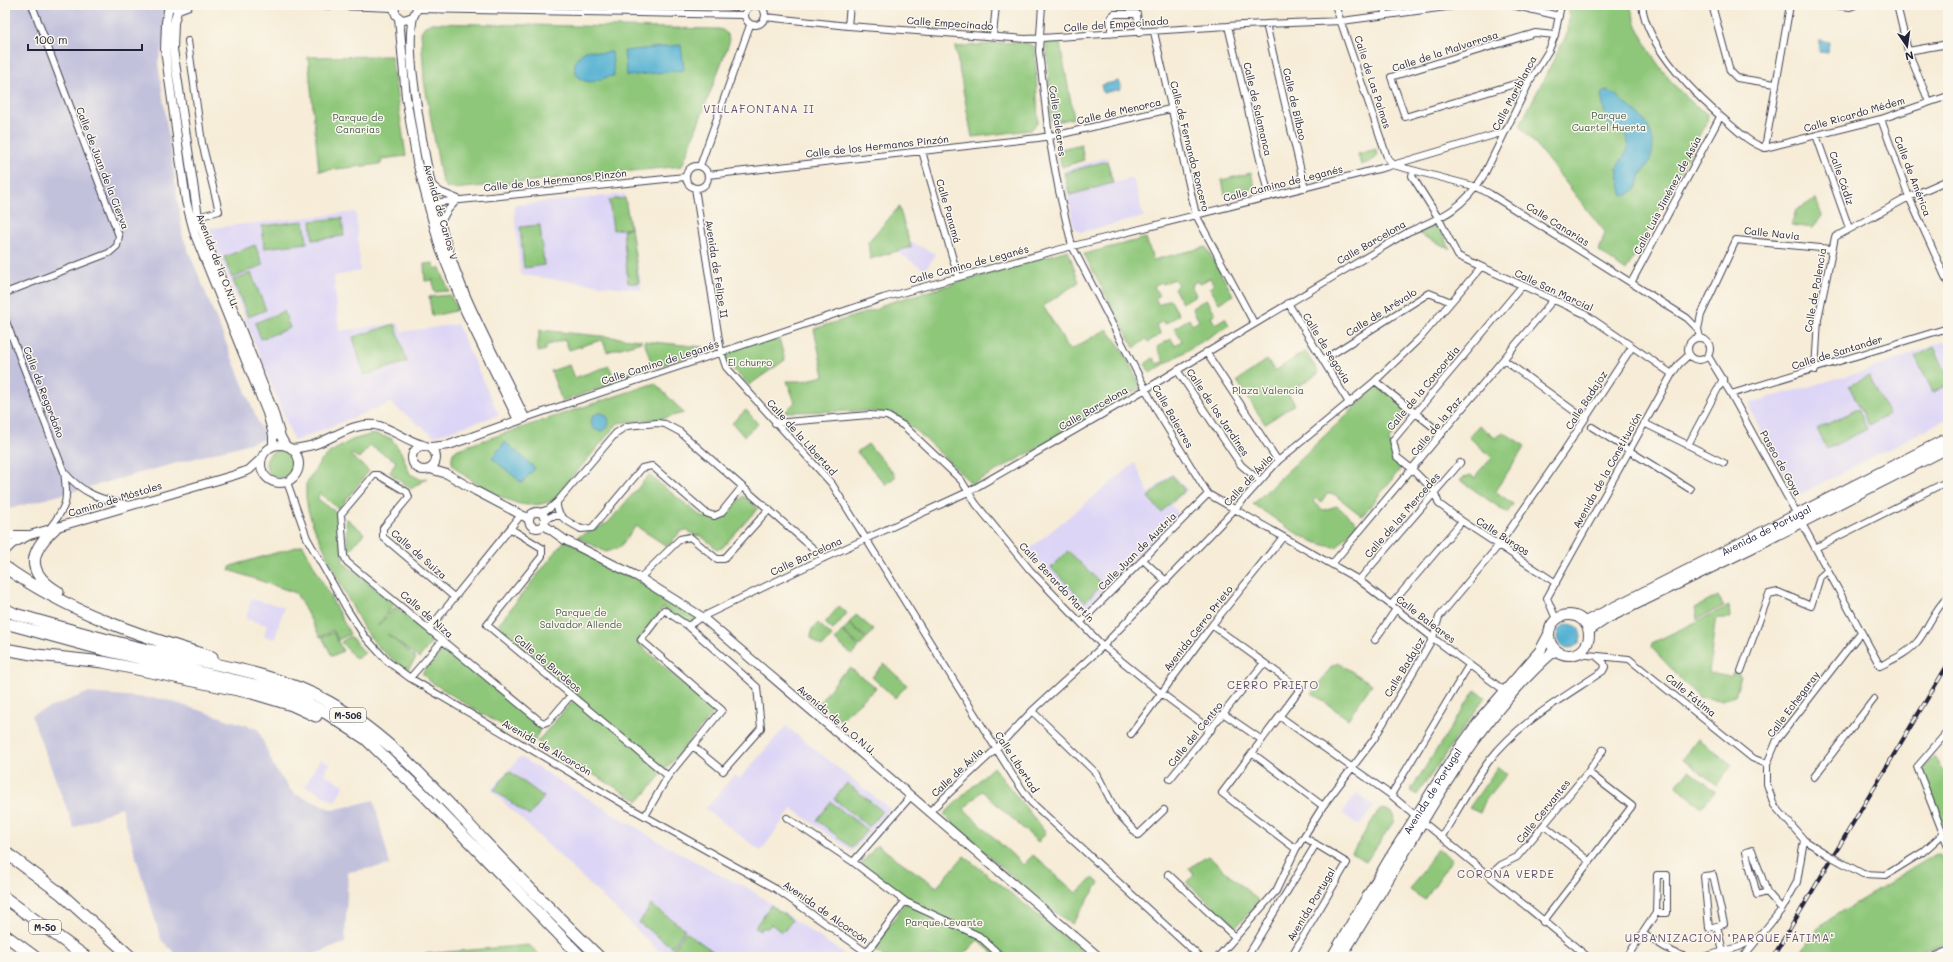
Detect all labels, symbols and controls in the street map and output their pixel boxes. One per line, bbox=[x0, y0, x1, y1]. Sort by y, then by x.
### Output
street label: Calle Empecinado bbox=[906, 13, 994, 33]
street label: Calle del Empecinado bbox=[1063, 13, 1169, 35]
scale bar bbox=[28, 26, 142, 52]
north arrow bbox=[1887, 26, 1927, 66]
street label: Calle de la Malvarrosa bbox=[1390, 27, 1500, 75]
text: 100 m bbox=[34, 31, 68, 47]
street label: Calle de Las Palmas bbox=[1351, 34, 1395, 130]
text: N bbox=[1904, 48, 1915, 64]
street label: Calle Mariblanca bbox=[1488, 53, 1540, 133]
street label: Calle de Salamanca bbox=[1240, 61, 1276, 157]
street label: Calle de Bilbao bbox=[1280, 66, 1310, 142]
street label: Calle de Fernando Roncero bbox=[1167, 79, 1213, 213]
street label: Calle Baleares bbox=[1046, 85, 1070, 157]
street label: Calle Ricardo Médem bbox=[1802, 93, 1906, 135]
street label: Calle de Menorca bbox=[1075, 94, 1163, 128]
district label: VILLAFONTANA II bbox=[703, 101, 815, 116]
street label: Calle de Juan de la Cierva bbox=[73, 105, 133, 231]
park label: Parque Cuartel Huerta bbox=[1572, 108, 1646, 134]
park label: Parque de Canarias bbox=[332, 110, 384, 136]
street label: Calle de los Hermanos Pinzón bbox=[805, 132, 949, 160]
street label: Calle Luis Jiménez de Asúa bbox=[1630, 133, 1704, 257]
street label: Calle de América bbox=[1891, 134, 1935, 218]
street label: Calle Cádiz bbox=[1826, 149, 1858, 207]
street label: Calle Camino de Leganés bbox=[1222, 161, 1344, 205]
street label: Avenida de Carlos V bbox=[421, 163, 461, 261]
street label: Calle de los Hermanos Pinzón bbox=[483, 166, 627, 194]
street label: Calle Panamá bbox=[933, 177, 965, 245]
street label: Calle Canarias bbox=[1524, 199, 1592, 249]
street label: Avenida de la O.N.U. bbox=[193, 212, 243, 310]
street label: Calle Barcelona bbox=[1334, 217, 1408, 267]
street label: Avenida de Felipe II bbox=[702, 219, 732, 320]
street label: Calle Navia bbox=[1743, 223, 1801, 243]
street label: Calle Camino de Leganés bbox=[908, 241, 1030, 287]
street label: Calle de Palencia bbox=[1801, 247, 1829, 333]
street label: Calle San Marcial bbox=[1512, 266, 1596, 314]
street label: Calle de Arévalo bbox=[1343, 284, 1419, 339]
street label: Calle de segovia bbox=[1300, 310, 1354, 386]
street label: Calle de Santander bbox=[1790, 331, 1884, 373]
street label: Calle Camino de Leganés bbox=[599, 336, 721, 388]
street label: Calle de la Concordia bbox=[1383, 343, 1463, 433]
street label: Calle de Regordoño bbox=[20, 344, 68, 440]
park label: El churro bbox=[728, 355, 772, 369]
street label: Calle de los Jardines bbox=[1183, 365, 1253, 459]
street label: Calle Badajoz bbox=[1562, 367, 1611, 432]
street label: Calle Baleares bbox=[1149, 382, 1197, 450]
street label: Calle Barcelona bbox=[1056, 383, 1130, 433]
park label: Plaza Valencia bbox=[1232, 383, 1304, 397]
street label: Calle de la Paz bbox=[1407, 393, 1465, 459]
street label: Calle de la Libertad bbox=[764, 396, 840, 478]
street label: Avenida de la Constitución bbox=[1569, 409, 1645, 531]
street label: Paseo de Goya bbox=[1757, 428, 1805, 498]
street label: Calle de Ávila bbox=[1220, 451, 1276, 509]
street label: Calle de las Mercedes bbox=[1361, 469, 1443, 561]
street label: Camino de Móstoles bbox=[66, 478, 164, 520]
street label: Avenida de Portugal bbox=[1719, 502, 1813, 559]
street label: Calle Juan de Austria bbox=[1095, 509, 1179, 593]
street label: Calle Burgos bbox=[1474, 513, 1533, 559]
street label: Calle de Suiza bbox=[388, 526, 450, 582]
street label: Calle Barcelona bbox=[768, 533, 844, 579]
street label: Calle Berardo Martín bbox=[1016, 539, 1098, 625]
street label: Avenida Cerro Prieto bbox=[1160, 582, 1236, 674]
street label: Calle de Niza bbox=[398, 587, 456, 641]
street label: Calle Baleares bbox=[1393, 592, 1459, 646]
park label: Parque de Salvador Allende bbox=[540, 605, 622, 631]
street label: Calle de Burdeos bbox=[512, 631, 585, 695]
street label: Calle Badajoz bbox=[1381, 634, 1428, 700]
street label: Calle Echegaray bbox=[1763, 668, 1823, 740]
street label: Calle Fátima bbox=[1663, 670, 1719, 720]
district label: CERRO PRIETO bbox=[1227, 677, 1319, 692]
street label: Avenida de la O.N.U. bbox=[795, 682, 879, 758]
street label: Calle del Centro bbox=[1164, 698, 1226, 770]
road number: M-506 bbox=[330, 708, 366, 722]
street label: Avenida de Alcorcón bbox=[500, 716, 594, 778]
street label: Calle Libertad bbox=[992, 729, 1042, 795]
street label: Calle de Ávila bbox=[928, 744, 986, 800]
street label: Avenida de Portugal bbox=[1400, 745, 1465, 837]
street label: Calle Cervantes bbox=[1513, 776, 1573, 846]
street label: Avenida Portugal bbox=[1284, 865, 1338, 943]
district label: CORONA VERDE bbox=[1457, 866, 1555, 881]
street label: Avenida de Alcorcón bbox=[781, 877, 871, 947]
park label: Parque Levante bbox=[905, 915, 983, 929]
road number: M-50 bbox=[29, 920, 61, 934]
district label: URBANIZACIÓN "PARQUE FÁTIMA" bbox=[1625, 930, 1835, 945]

